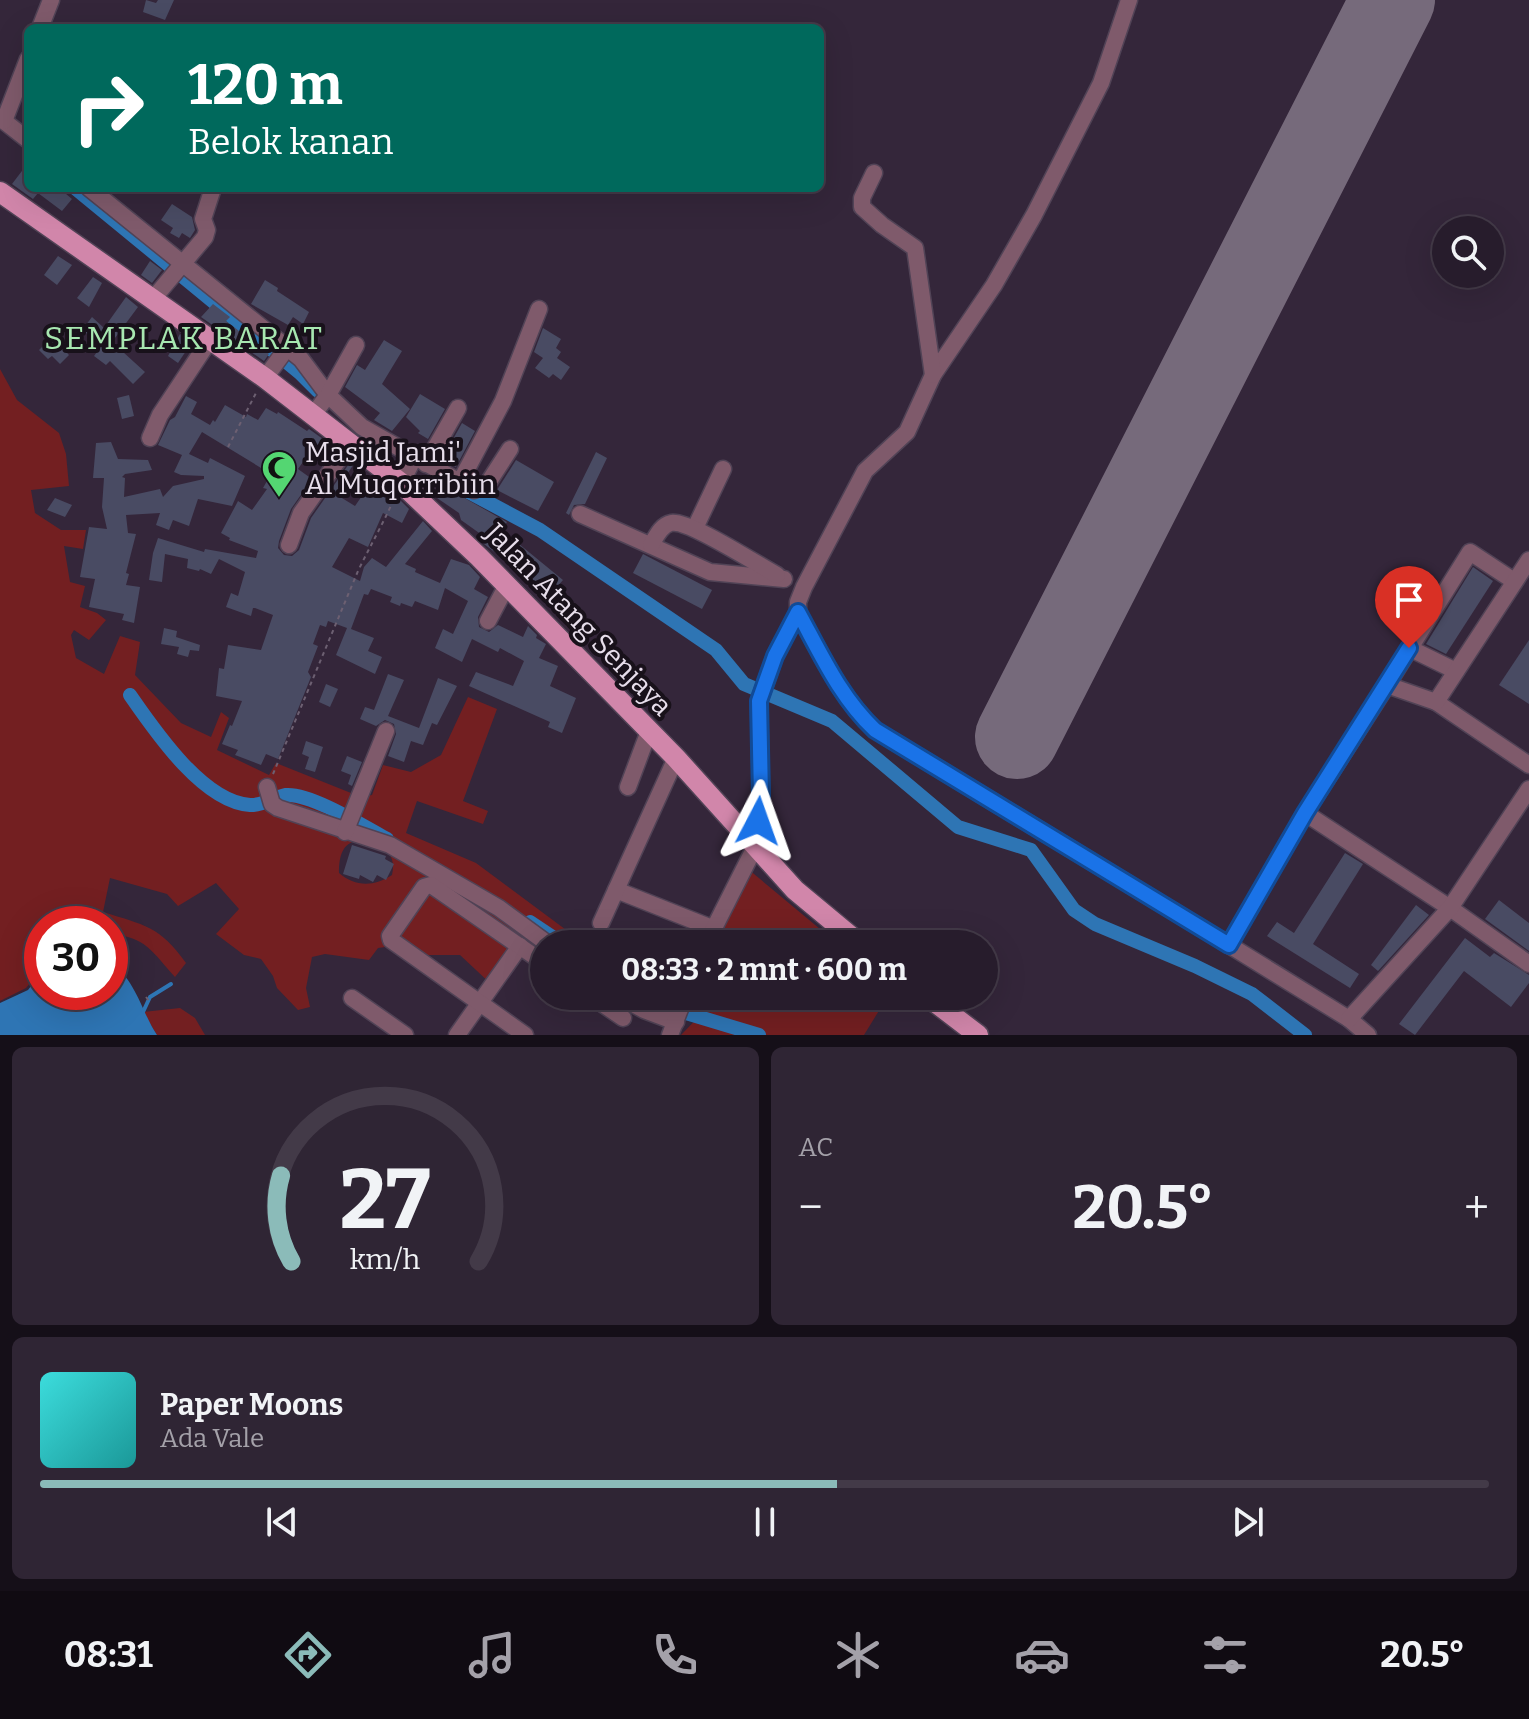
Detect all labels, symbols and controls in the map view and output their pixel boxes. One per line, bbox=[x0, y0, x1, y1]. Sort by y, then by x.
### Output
text: 120 m bbox=[188, 52, 343, 119]
icon: right bbox=[56, 56, 160, 160]
text: Belok kanan bbox=[188, 120, 394, 164]
map controls bbox=[1432, 216, 1504, 288]
button: search bbox=[1432, 216, 1504, 288]
district label: SEMPLAK BARAT bbox=[44, 319, 324, 357]
place label: Masjid Jami' Al Muqorribiin bbox=[305, 436, 496, 501]
mosque icon: Masjid Jami' Al Muqorribiin bbox=[260, 449, 298, 499]
street label: Jalan Atang Senjaya bbox=[478, 516, 679, 722]
pin bbox=[1375, 566, 1443, 648]
icon: arrive bbox=[1387, 578, 1431, 622]
position arrow bbox=[716, 779, 800, 863]
speed limit sign: 30 bbox=[24, 906, 128, 1010]
text: 08:33 · 2 mnt · 600 m bbox=[621, 952, 907, 988]
text: AC bbox=[799, 1132, 833, 1163]
text: 27 bbox=[340, 1150, 431, 1250]
text: 20.5° bbox=[1072, 1172, 1214, 1244]
text: − bbox=[799, 1181, 823, 1234]
text: + bbox=[1464, 1181, 1489, 1234]
text: km/h bbox=[350, 1242, 421, 1277]
text: Paper Moons bbox=[160, 1387, 343, 1423]
text: Ada Vale bbox=[160, 1423, 264, 1454]
icon: previous bbox=[260, 1500, 304, 1544]
icon: pause bbox=[743, 1500, 787, 1544]
icon: next bbox=[1226, 1500, 1270, 1544]
icon: directions bbox=[280, 1627, 336, 1683]
icon: music bbox=[464, 1627, 520, 1683]
icon: phone bbox=[647, 1627, 703, 1683]
icon: climate bbox=[830, 1627, 886, 1683]
icon: car bbox=[1014, 1627, 1070, 1683]
icon: filters bbox=[1197, 1627, 1253, 1683]
text: 08:31 bbox=[64, 1633, 153, 1677]
text: 20.5° bbox=[1380, 1633, 1465, 1677]

